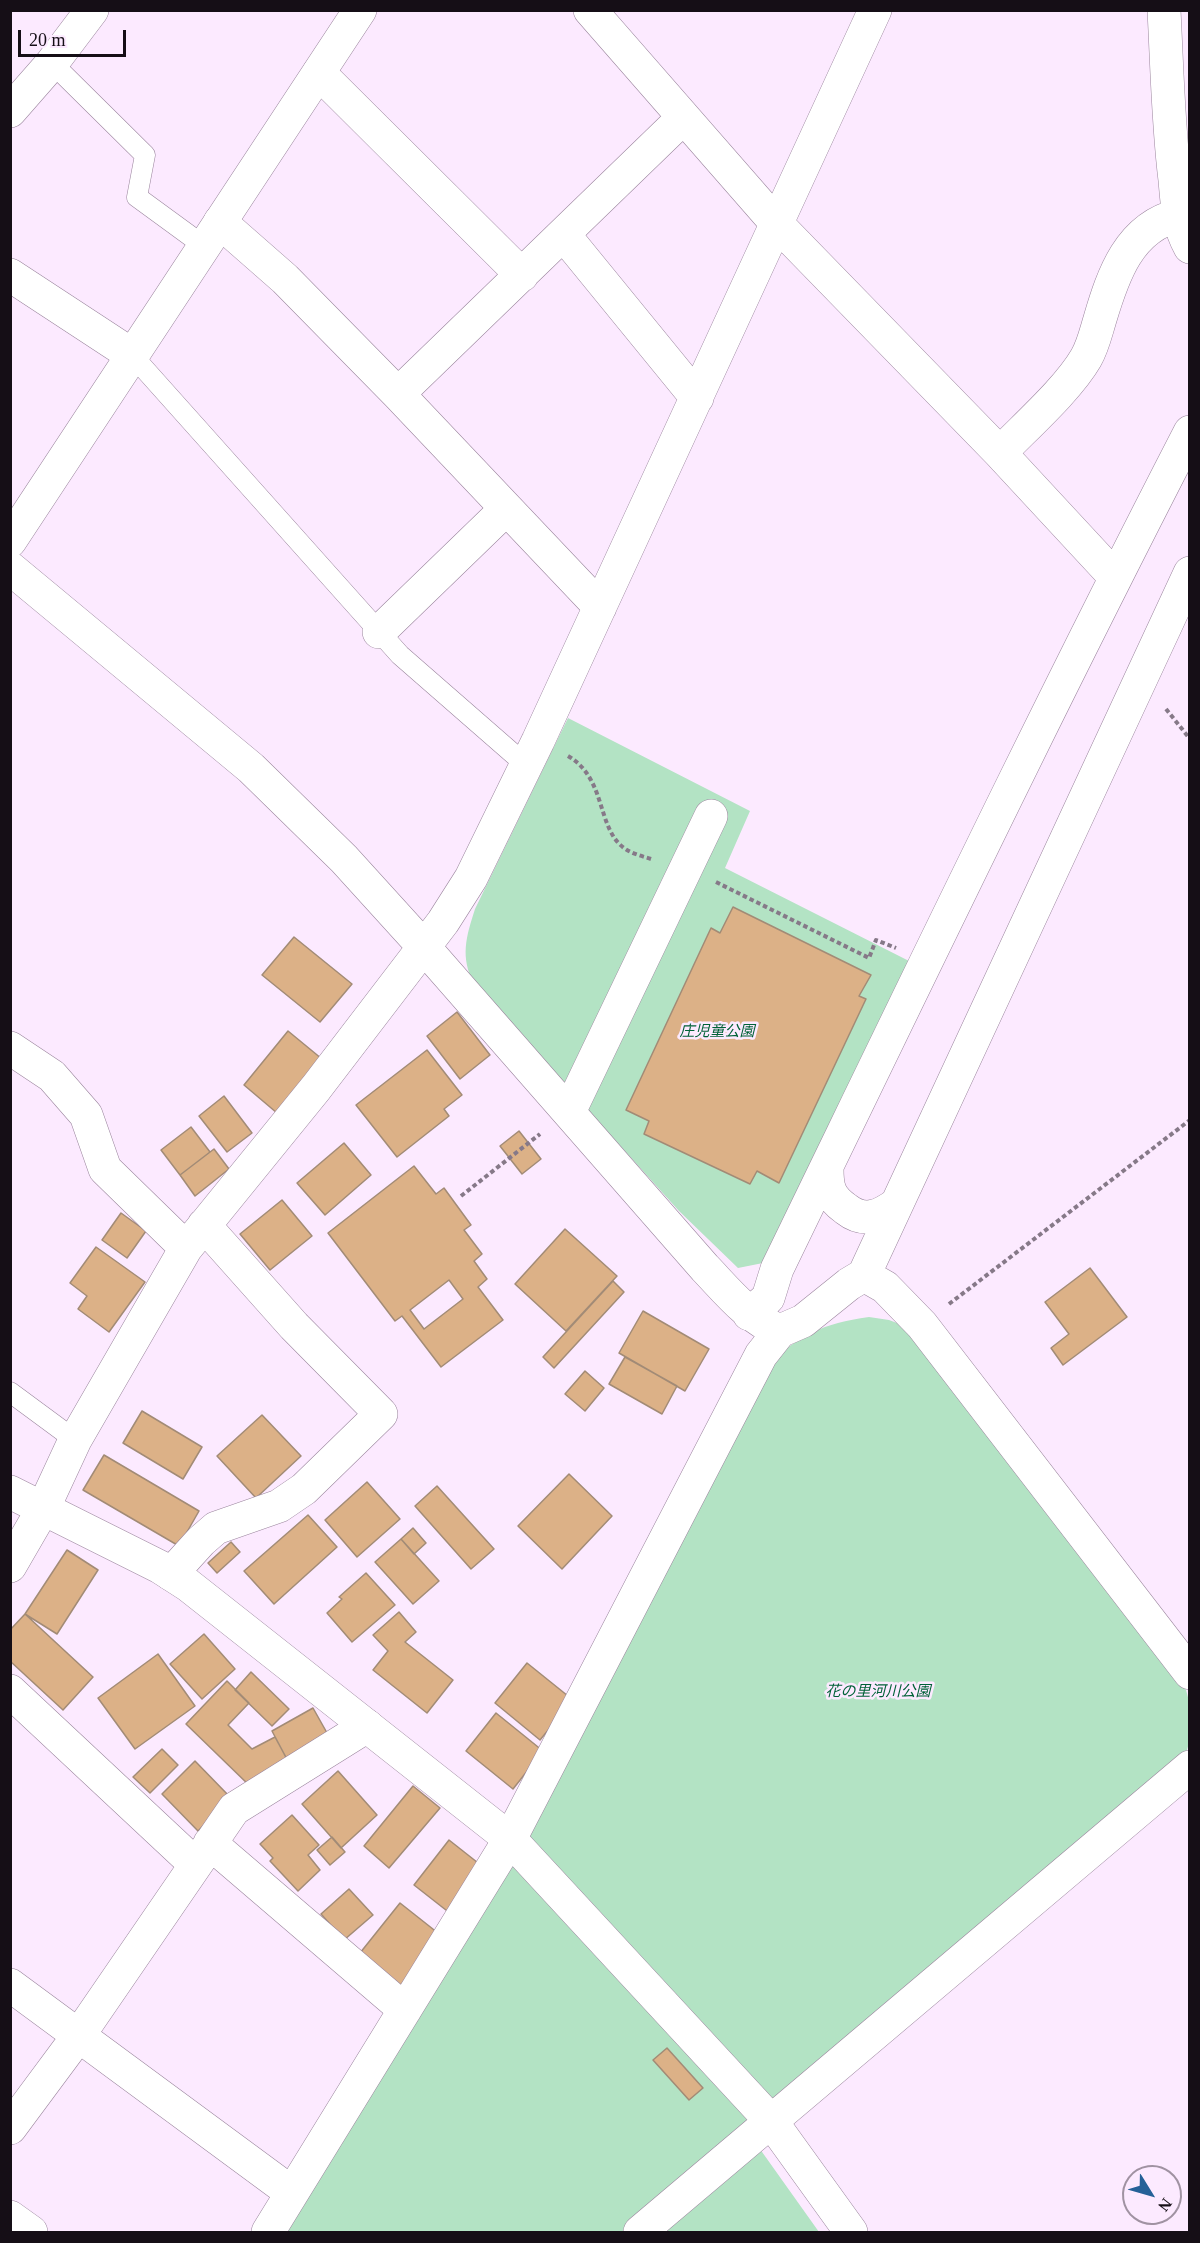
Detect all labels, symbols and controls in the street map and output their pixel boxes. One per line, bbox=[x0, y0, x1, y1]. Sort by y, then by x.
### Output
scale bar bbox=[21, 18, 129, 56]
text: 20 m bbox=[29, 30, 66, 50]
park label: 庄児童公園 bbox=[680, 1021, 754, 1039]
park label: 花の里河川公園 bbox=[826, 1681, 930, 1699]
north arrow bbox=[1122, 2165, 1182, 2225]
text: N bbox=[1155, 2195, 1175, 2215]

